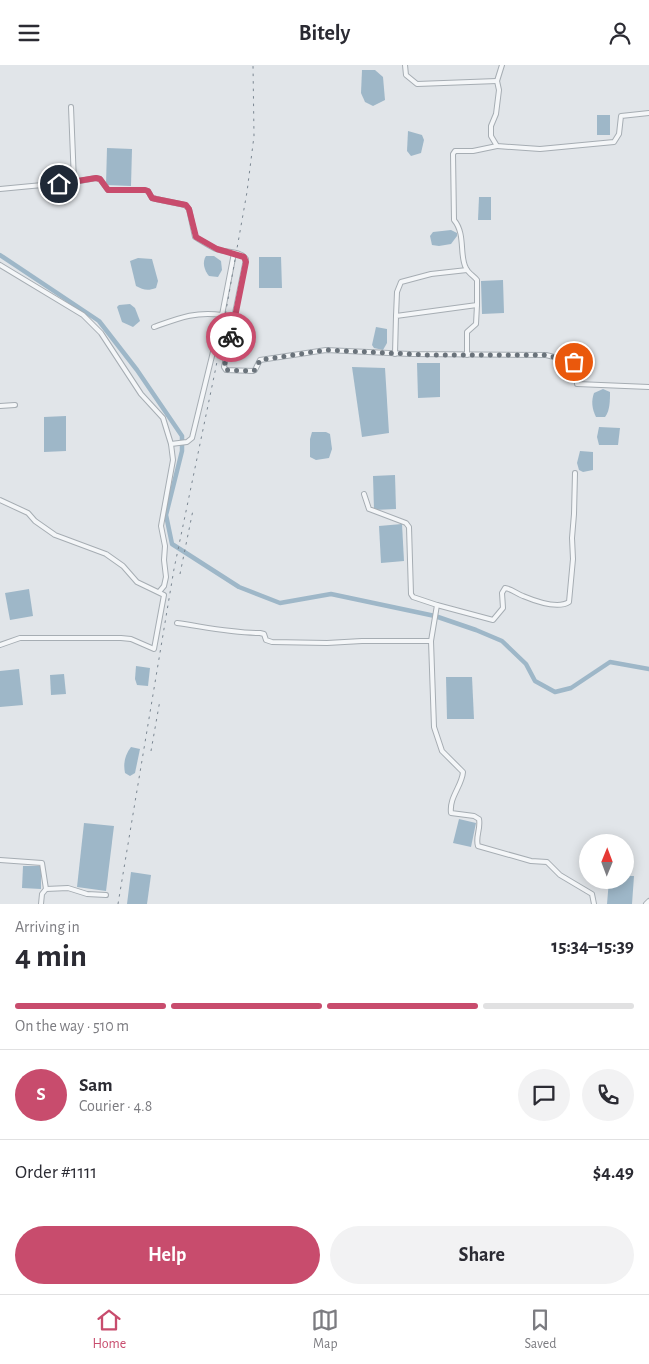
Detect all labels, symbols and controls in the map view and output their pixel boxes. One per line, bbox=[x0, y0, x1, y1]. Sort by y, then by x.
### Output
icon: menu bbox=[15, 19, 43, 47]
icon: person bbox=[606, 19, 634, 47]
text: Bitely bbox=[299, 22, 350, 44]
pin bbox=[38, 163, 80, 205]
icon: home bbox=[45, 170, 73, 198]
courier bbox=[206, 312, 256, 362]
icon: bike bbox=[217, 323, 245, 351]
pin bbox=[553, 341, 595, 383]
icon: bag bbox=[560, 348, 588, 376]
north arrow bbox=[579, 834, 634, 889]
map controls bbox=[579, 834, 634, 889]
text: Arriving in bbox=[15, 919, 80, 935]
text: 15:34–15:39 bbox=[551, 937, 634, 956]
text: 4 min bbox=[15, 940, 87, 972]
text: On the way · 510 m bbox=[15, 1018, 129, 1034]
button: chat bbox=[518, 1069, 570, 1121]
button: phone bbox=[582, 1069, 634, 1121]
text: Sam bbox=[79, 1076, 113, 1095]
text: S bbox=[36, 1085, 46, 1104]
text: Courier · 4.8 bbox=[79, 1098, 152, 1114]
text: Order #1111 bbox=[15, 1163, 97, 1182]
text: $4.49 bbox=[593, 1163, 634, 1182]
button: Help bbox=[15, 1226, 320, 1284]
button: Share bbox=[330, 1226, 634, 1284]
tab: Home bbox=[93, 1306, 126, 1353]
tab: Map bbox=[311, 1306, 339, 1353]
tab: Saved bbox=[524, 1306, 556, 1353]

